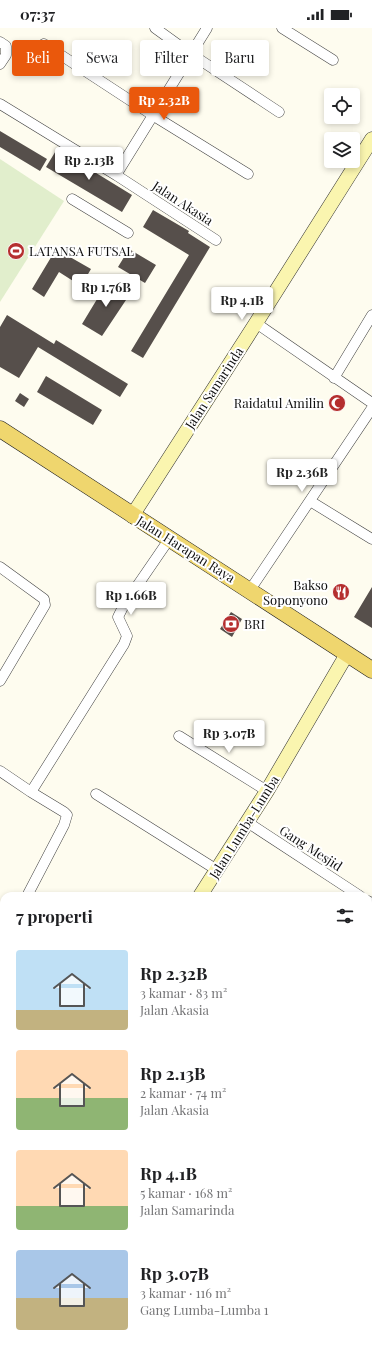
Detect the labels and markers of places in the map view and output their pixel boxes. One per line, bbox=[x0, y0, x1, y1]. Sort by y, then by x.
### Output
pin: Rp 2.32B bbox=[123, 87, 205, 121]
pin: Rp 2.13B bbox=[48, 147, 130, 181]
sports icon: LATANSA FUTSAL bbox=[6, 241, 26, 261]
place label: LATANSA FUTSAL bbox=[29, 242, 134, 259]
pin: Rp 1.76B bbox=[65, 274, 147, 308]
pin: Rp 4.1B bbox=[205, 287, 279, 321]
mosque icon: Raidatul Amilin bbox=[327, 393, 347, 413]
place label: Raidatul Amilin bbox=[234, 394, 324, 411]
pin: Rp 2.36B bbox=[261, 459, 343, 493]
place label: Bakso Soponyono bbox=[263, 576, 328, 608]
pin: Rp 1.66B bbox=[90, 582, 172, 616]
restaurant icon: Bakso Soponyono bbox=[331, 582, 351, 602]
bank icon: BRI bbox=[221, 614, 241, 634]
place label: BRI bbox=[244, 615, 265, 632]
pin: Rp 3.07B bbox=[188, 720, 270, 754]

